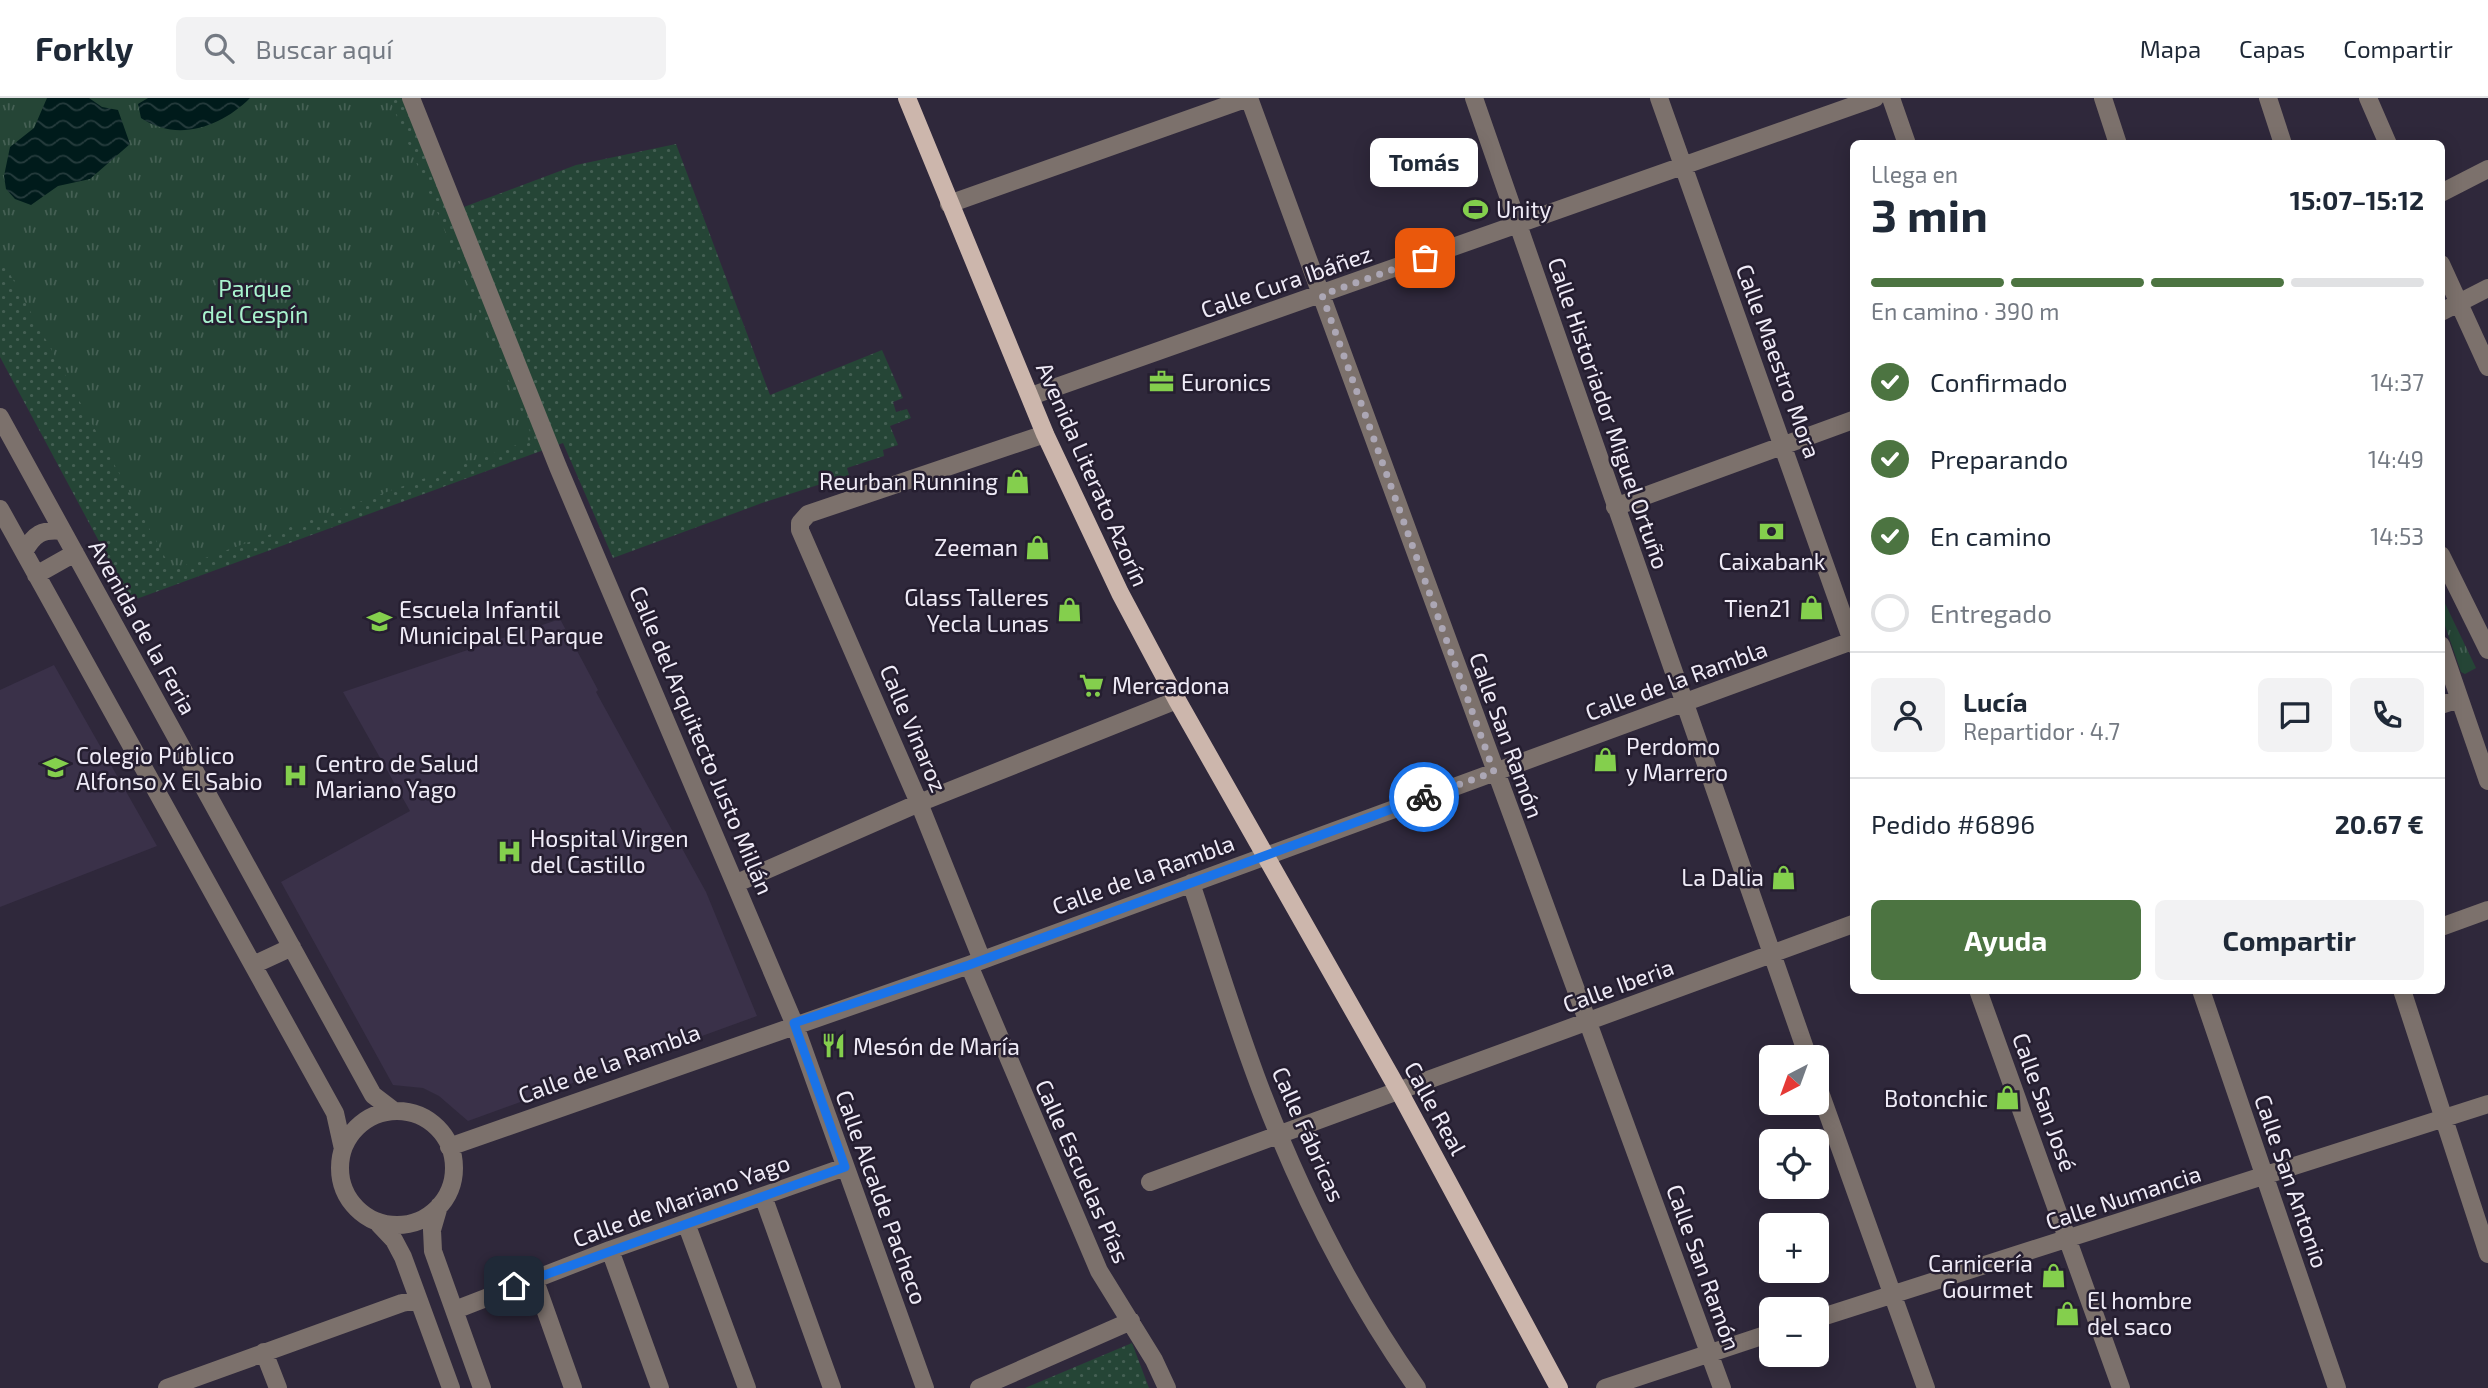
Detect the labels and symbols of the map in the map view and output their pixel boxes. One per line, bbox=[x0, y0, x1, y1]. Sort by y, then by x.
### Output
callout: Tomás bbox=[1371, 139, 1479, 188]
sports icon: Unity bbox=[1462, 195, 1490, 223]
place label: Unity bbox=[1496, 195, 1551, 223]
pin bbox=[1395, 228, 1455, 288]
street label: Calle Cura Ibáñez bbox=[1197, 239, 1375, 323]
street label: Calle Historiador Miguel Ortuño bbox=[1542, 254, 1676, 572]
street label: Calle Maestro Mora bbox=[1731, 260, 1827, 462]
park label: Parque del Cespín bbox=[202, 274, 308, 328]
street label: Avenida Literato Azorín bbox=[1031, 358, 1155, 590]
office icon: Euronics bbox=[1147, 368, 1175, 396]
place label: Euronics bbox=[1181, 368, 1271, 396]
place label: Reurban Running bbox=[819, 467, 998, 495]
shop icon: Reurban Running bbox=[1004, 467, 1032, 495]
bank icon: Caixabank bbox=[1758, 517, 1786, 545]
place label: Zeeman bbox=[934, 533, 1018, 561]
shop icon: Zeeman bbox=[1024, 533, 1052, 561]
street label: Avenida de la Feria bbox=[83, 535, 203, 719]
place label: Caixabank bbox=[1718, 547, 1826, 575]
street label: Calle del Arquitecto Justo Millán bbox=[624, 582, 780, 898]
place label: Glass Talleres Yecla Lunas bbox=[904, 583, 1049, 637]
place label: Tien21 bbox=[1724, 594, 1791, 622]
shop icon: Tien21 bbox=[1797, 594, 1825, 622]
place label: Escuela Infantil Municipal El Parque bbox=[399, 595, 604, 649]
shop icon: Glass Talleres Yecla Lunas bbox=[1055, 596, 1083, 624]
school or university icon: Escuela Infantil Municipal El Parque bbox=[365, 608, 393, 636]
street label: Calle de la Rambla bbox=[1581, 634, 1771, 726]
street label: Calle San Ramón bbox=[1464, 648, 1550, 822]
street label: Calle Vinaroz bbox=[875, 660, 953, 796]
supermarket icon: Mercadona bbox=[1078, 671, 1106, 699]
place label: Mercadona bbox=[1112, 671, 1230, 699]
place label: Perdomo y Marrero bbox=[1626, 732, 1728, 786]
place label: Colegio Público Alfonso X El Sabio bbox=[76, 741, 263, 795]
shop icon: Perdomo y Marrero bbox=[1592, 745, 1620, 773]
place label: Centro de Salud Mariano Yago bbox=[315, 749, 479, 803]
school or university icon: Colegio Público Alfonso X El Sabio bbox=[42, 754, 70, 782]
hospital icon: Centro de Salud Mariano Yago bbox=[281, 762, 309, 790]
courier bbox=[1389, 762, 1459, 832]
place label: Hospital Virgen del Castillo bbox=[530, 824, 689, 878]
street label: Calle de la Rambla bbox=[1048, 828, 1238, 920]
hospital icon: Hospital Virgen del Castillo bbox=[496, 837, 524, 865]
place label: La Dalia bbox=[1681, 863, 1764, 891]
shop icon: La Dalia bbox=[1770, 863, 1798, 891]
street label: Calle Iberia bbox=[1559, 952, 1677, 1018]
street label: Calle de la Rambla bbox=[514, 1017, 704, 1109]
street label: Calle San José bbox=[2007, 1029, 2083, 1175]
restaurant icon: Mesón de María bbox=[819, 1032, 847, 1060]
place label: Mesón de María bbox=[853, 1032, 1020, 1060]
north arrow bbox=[1759, 1045, 1829, 1115]
street label: Calle Real bbox=[1399, 1056, 1473, 1160]
street label: Calle Fábricas bbox=[1267, 1062, 1351, 1206]
street label: Calle Escuelas Pías bbox=[1030, 1075, 1136, 1267]
place label: Botonchic bbox=[1884, 1084, 1988, 1112]
shop icon: Botonchic bbox=[1994, 1084, 2022, 1112]
street label: Calle Alcalde Pacheco bbox=[830, 1086, 934, 1308]
street label: Calle San Antonio bbox=[2249, 1090, 2335, 1272]
street label: Calle de Mariano Yago bbox=[569, 1148, 793, 1252]
street label: Calle Numancia bbox=[2042, 1159, 2204, 1235]
street label: Calle San Ramón bbox=[1661, 1180, 1747, 1354]
place label: Carnicería Gourmet bbox=[1928, 1249, 2033, 1303]
pin bbox=[484, 1256, 544, 1316]
shop icon: Carnicería Gourmet bbox=[2039, 1262, 2067, 1290]
place label: El hombre del saco bbox=[2087, 1286, 2192, 1340]
shop icon: El hombre del saco bbox=[2053, 1299, 2081, 1327]

